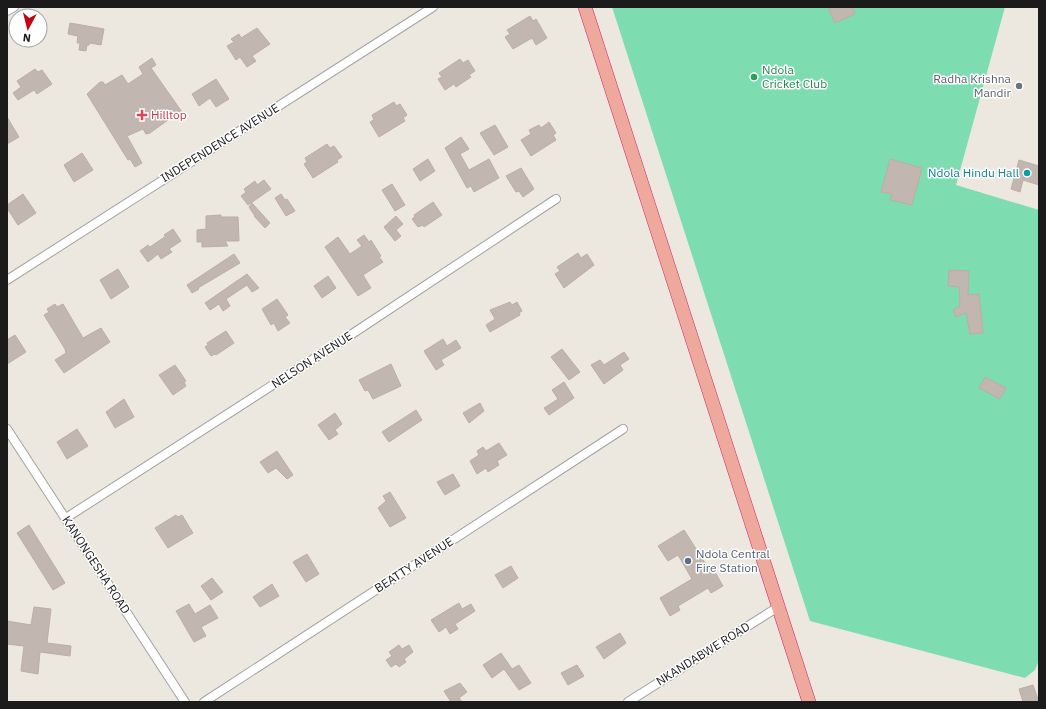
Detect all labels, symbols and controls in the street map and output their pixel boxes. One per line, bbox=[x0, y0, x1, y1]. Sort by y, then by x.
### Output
north arrow bbox=[8, 8, 48, 48]
text: N bbox=[22, 30, 32, 45]
place label: Ndola Cricket Club bbox=[762, 62, 827, 91]
place label: Radha Krishna Mandir bbox=[933, 71, 1012, 100]
marker: Ndola Cricket Club bbox=[749, 72, 759, 82]
marker: Radha Krishna Mandir bbox=[1014, 81, 1024, 91]
street label: INDEPENDENCE AVENUE bbox=[158, 100, 282, 185]
place label: Hilltop bbox=[151, 107, 187, 122]
marker: Hilltop bbox=[136, 109, 148, 121]
place label: Ndola Hindu Hall bbox=[928, 165, 1019, 180]
marker: Ndola Hindu Hall bbox=[1022, 168, 1032, 178]
street label: NELSON AVENUE bbox=[268, 328, 355, 391]
street label: KANONGESHA ROAD bbox=[59, 513, 134, 616]
street label: BEATTY AVENUE bbox=[372, 534, 456, 596]
place label: Ndola Central Fire Station bbox=[696, 546, 770, 575]
marker: Ndola Central Fire Station bbox=[683, 556, 693, 566]
street label: NKANDABWE ROAD bbox=[653, 619, 752, 688]

